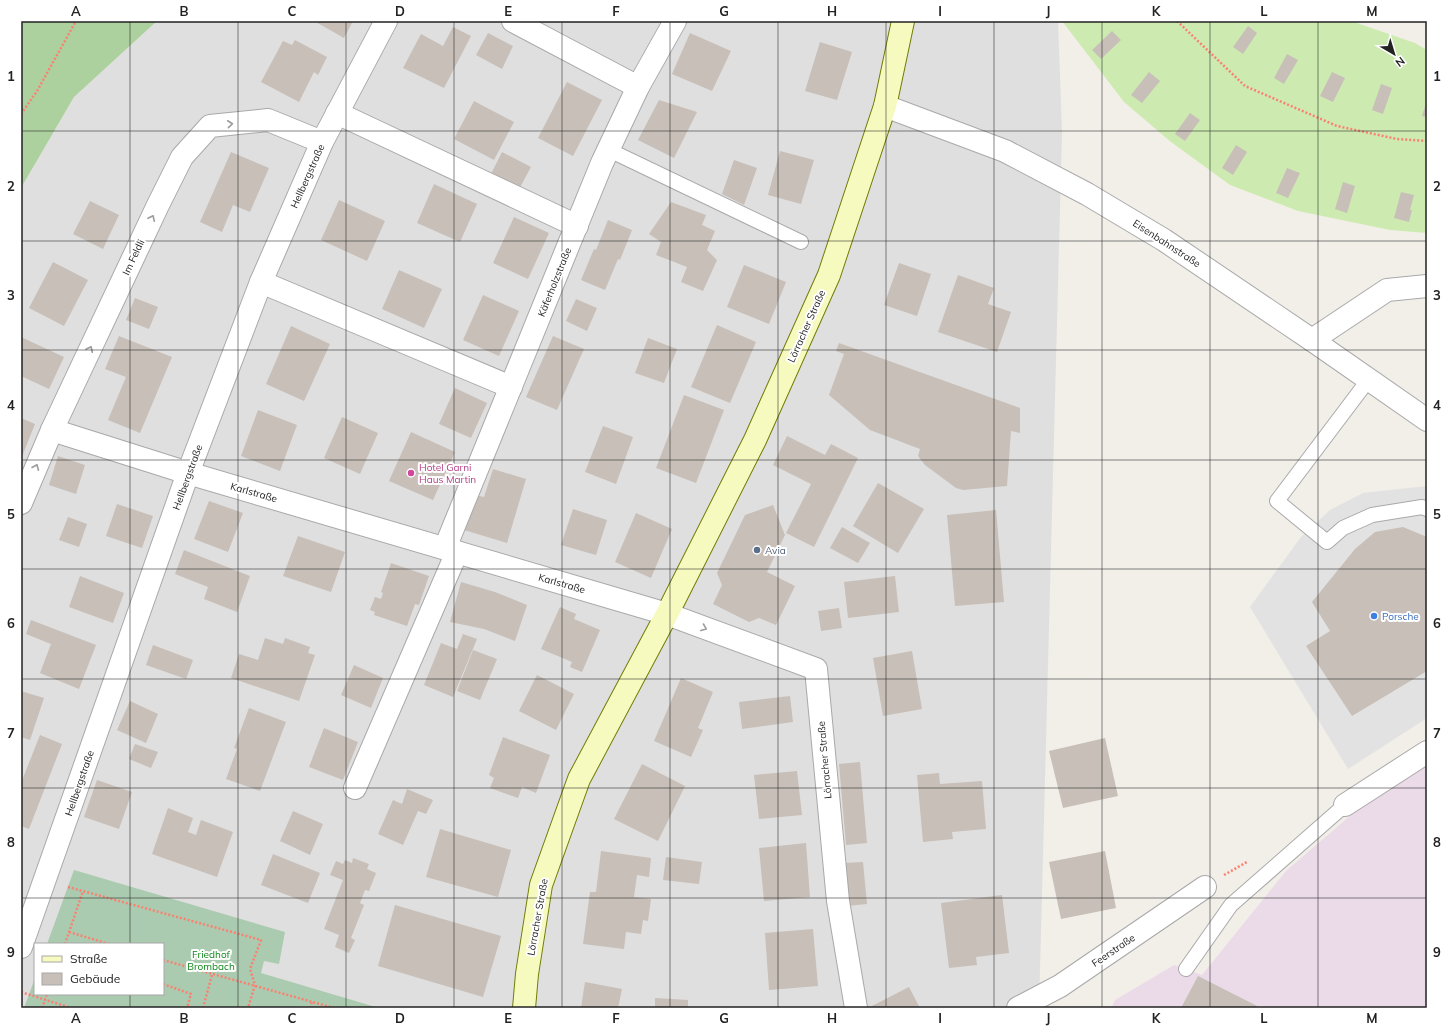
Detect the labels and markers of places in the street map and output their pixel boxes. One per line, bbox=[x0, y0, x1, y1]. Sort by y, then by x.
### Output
place label: Hotel Garni Haus Martin bbox=[419, 461, 476, 486]
marker: Hotel Garni Haus Martin bbox=[406, 468, 416, 478]
place label: Avia bbox=[765, 544, 786, 557]
marker: Avia bbox=[752, 545, 762, 555]
place label: Porsche bbox=[1382, 610, 1419, 623]
marker: Porsche bbox=[1369, 611, 1379, 621]

